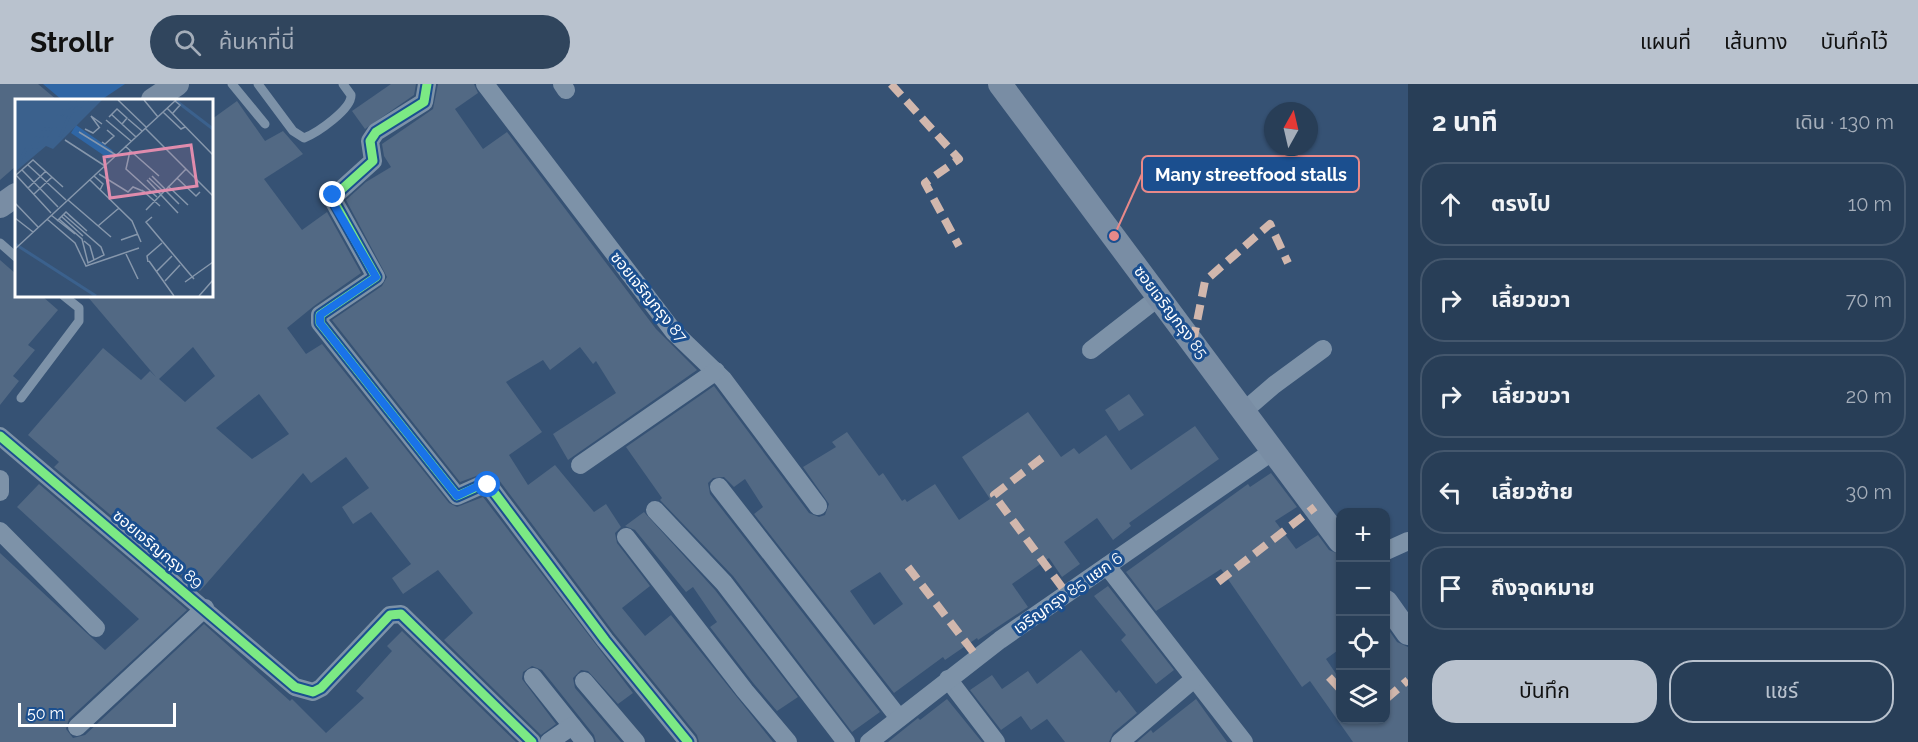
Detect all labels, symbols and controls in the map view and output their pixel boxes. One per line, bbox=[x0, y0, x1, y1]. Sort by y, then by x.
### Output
search box bbox=[150, 15, 570, 69]
text: Strollr bbox=[30, 26, 114, 59]
icon: search bbox=[171, 26, 204, 59]
text: ค้นหาที่นี่ bbox=[219, 28, 295, 54]
text: แผนที่ bbox=[1640, 29, 1691, 54]
text: เส้นทาง bbox=[1724, 29, 1788, 54]
text: บันทึกไว้ bbox=[1821, 29, 1888, 54]
inset map bbox=[15, 99, 213, 297]
north arrow bbox=[1264, 102, 1318, 156]
text: 2 นาที bbox=[1432, 107, 1498, 137]
text: เดิน · 130 m bbox=[1795, 110, 1894, 134]
callout: Many streetfood stalls bbox=[1142, 156, 1359, 192]
text: Many streetfood stalls bbox=[1155, 164, 1347, 185]
route end bbox=[319, 181, 345, 207]
icon: ahead bbox=[1434, 188, 1467, 221]
text: ตรงไป bbox=[1491, 190, 1551, 216]
text: 10 m bbox=[1848, 192, 1892, 216]
street label: ซอยเจริญกรุง 87 bbox=[607, 248, 692, 346]
street label: ซอยเจริญกรุง 85 bbox=[1130, 262, 1212, 362]
icon: right bbox=[1434, 284, 1467, 317]
text: เลี้ยวขวา bbox=[1491, 286, 1571, 312]
text: 70 m bbox=[1846, 288, 1892, 312]
icon: right bbox=[1434, 380, 1467, 413]
text: เลี้ยวขวา bbox=[1491, 382, 1571, 408]
text: 20 m bbox=[1846, 384, 1892, 408]
route start bbox=[474, 471, 500, 497]
icon: left bbox=[1434, 476, 1467, 509]
text: เลี้ยวซ้าย bbox=[1491, 478, 1573, 504]
text: 30 m bbox=[1846, 480, 1892, 504]
street label: ซอยเจริญกรุง 89 bbox=[109, 506, 207, 592]
map controls bbox=[1336, 508, 1390, 724]
button: + bbox=[1336, 508, 1390, 562]
street label: เจริญกรุง 85 แยก 6 bbox=[1010, 548, 1126, 638]
button: − bbox=[1336, 562, 1390, 616]
icon: arrive bbox=[1434, 572, 1467, 605]
text: ถึงจุดหมาย bbox=[1491, 574, 1595, 600]
button: locate bbox=[1336, 616, 1390, 670]
button: บันทึก bbox=[1432, 660, 1657, 723]
button: แชร์ bbox=[1669, 660, 1894, 723]
button: layers bbox=[1336, 670, 1390, 724]
scale bar bbox=[18, 700, 176, 728]
text: 50 m bbox=[27, 704, 64, 723]

